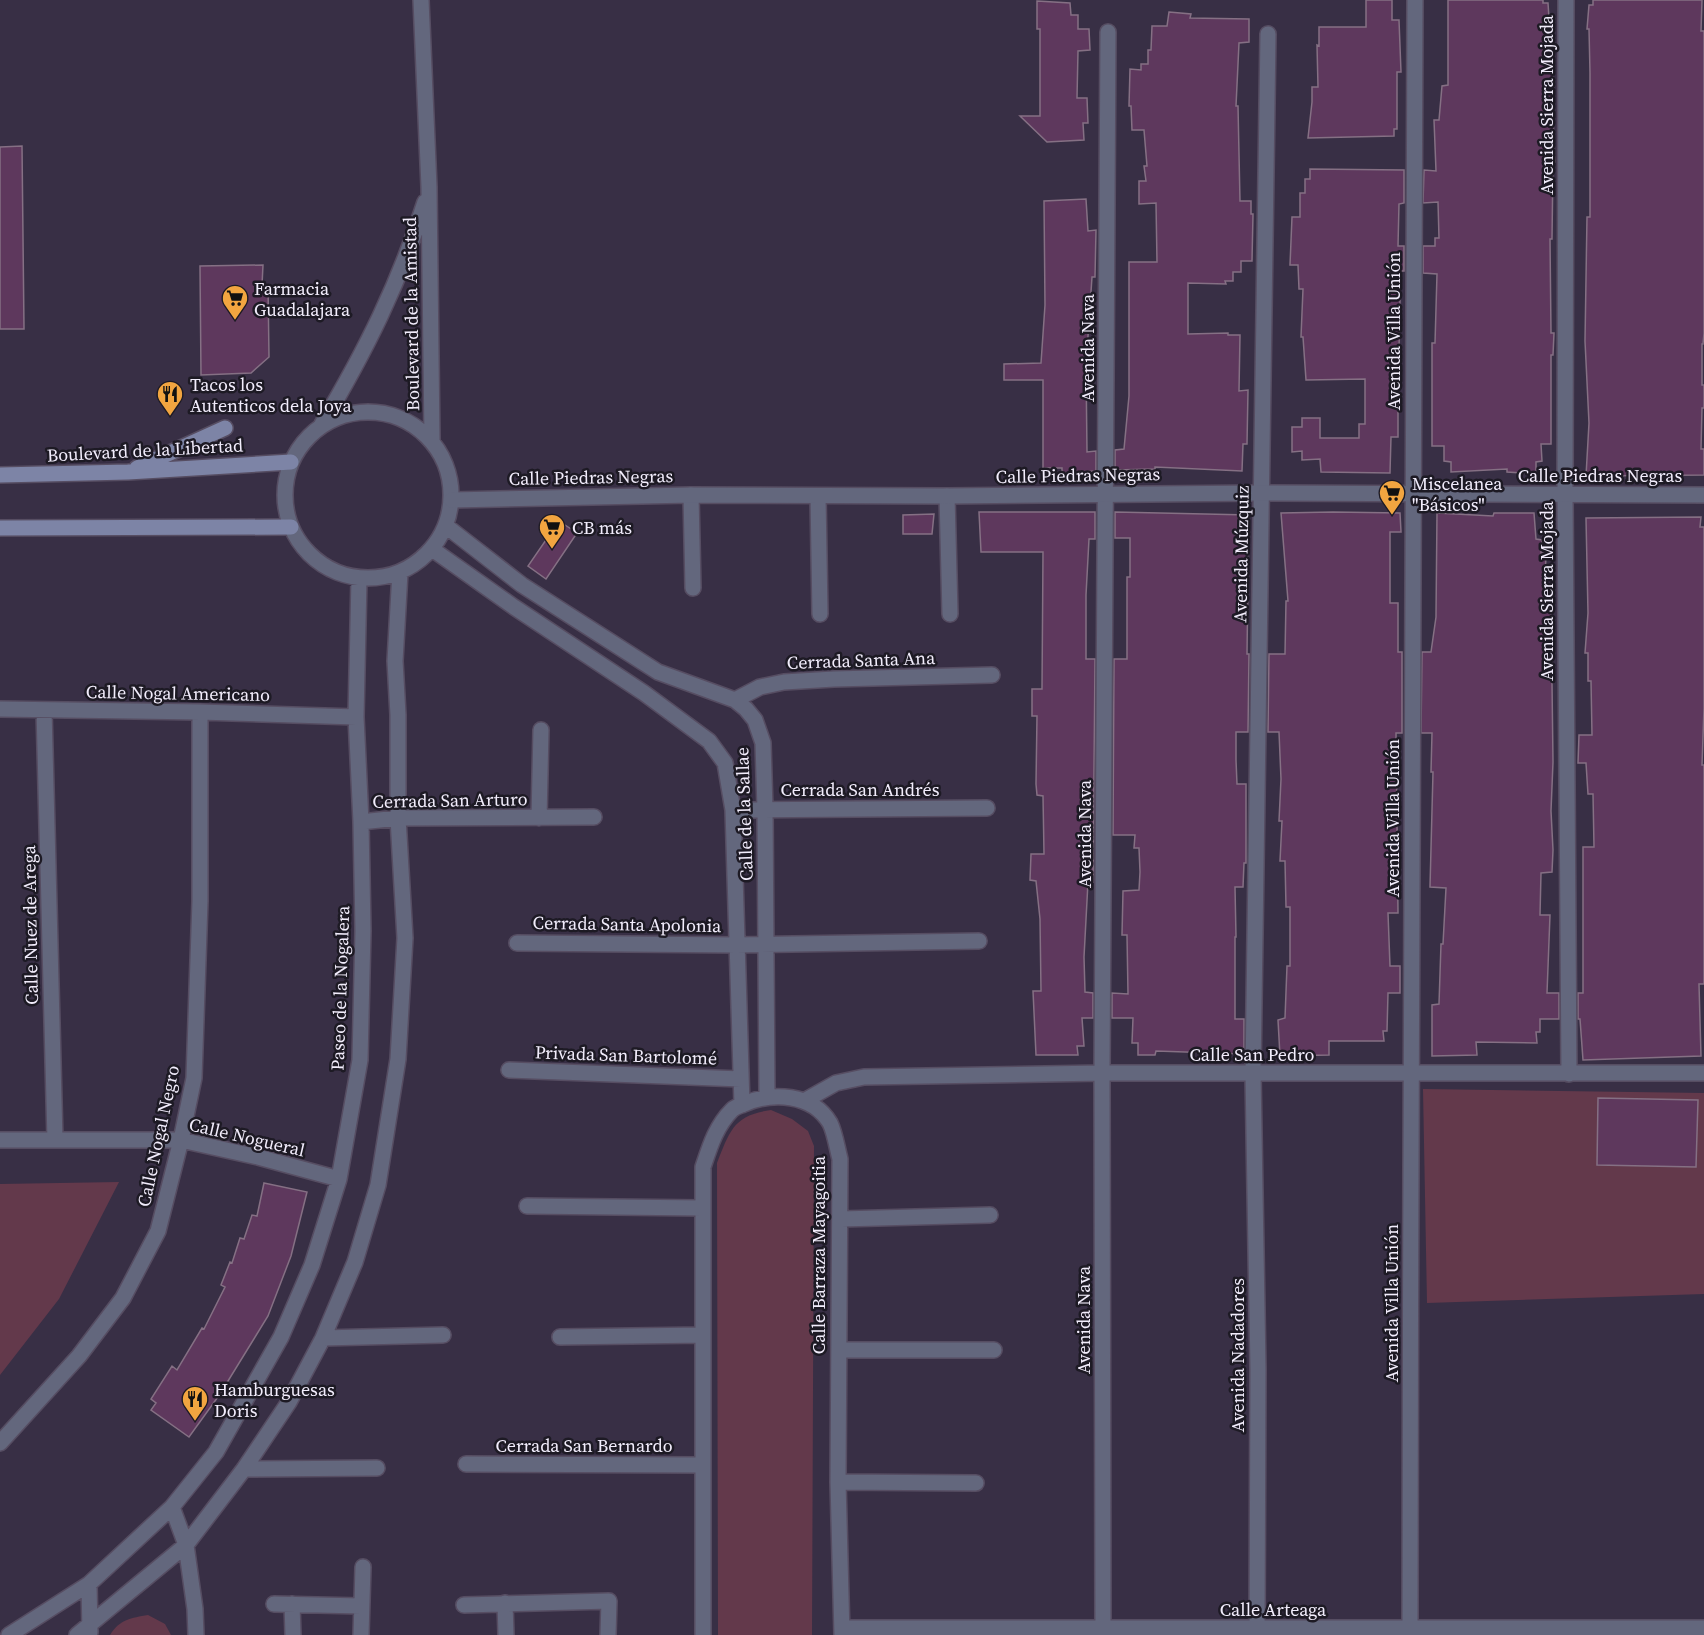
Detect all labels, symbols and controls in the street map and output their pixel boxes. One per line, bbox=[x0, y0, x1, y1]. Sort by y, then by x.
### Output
street label: Avenida Sierra Mojada bbox=[1534, 14, 1559, 195]
street label: Boulevard de la Amistad bbox=[397, 217, 425, 411]
street label: Avenida Villa Unión bbox=[1381, 252, 1406, 410]
place label: Farmacia Guadalajara bbox=[254, 276, 351, 322]
supermarket icon: Farmacia Guadalajara bbox=[220, 283, 250, 321]
street label: Avenida Nava bbox=[1075, 293, 1100, 402]
place label: Tacos los Autenticos dela Joya bbox=[190, 372, 353, 418]
restaurant icon: Tacos los Autenticos dela Joya bbox=[155, 379, 185, 417]
street label: Boulevard de la Libertad bbox=[46, 432, 244, 468]
street label: Calle Piedras Negras bbox=[995, 461, 1161, 489]
street label: Calle Piedras Negras bbox=[508, 463, 674, 491]
street label: Calle Piedras Negras bbox=[1518, 463, 1683, 488]
place label: Miscelanea "Básicos" bbox=[1412, 471, 1503, 517]
supermarket icon: Miscelanea "Básicos" bbox=[1377, 478, 1407, 516]
street label: Avenida Múzquiz bbox=[1227, 485, 1255, 623]
street label: Avenida Sierra Mojada bbox=[1534, 500, 1559, 681]
supermarket icon: CB más bbox=[537, 512, 567, 550]
place label: CB más bbox=[572, 515, 632, 540]
street label: Cerrada Santa Ana bbox=[786, 645, 936, 675]
street label: Calle Nogal Americano bbox=[86, 679, 270, 707]
street label: Avenida Villa Unión bbox=[1380, 739, 1405, 897]
street label: Calle de la Sallae bbox=[729, 747, 759, 881]
street label: Cerrada San Andrés bbox=[781, 777, 940, 802]
street label: Avenida Nava bbox=[1072, 779, 1097, 888]
street label: Cerrada San Arturo bbox=[372, 786, 528, 814]
street label: Calle Nuez de Arega bbox=[16, 844, 44, 1005]
street label: Paseo de la Nogalera bbox=[325, 904, 355, 1071]
street label: Cerrada Santa Apolonia bbox=[532, 910, 722, 938]
street label: Privada San Bartolomé bbox=[534, 1039, 718, 1071]
street label: Calle San Pedro bbox=[1190, 1042, 1315, 1067]
street label: Calle Nogal Negro bbox=[131, 1063, 185, 1209]
street label: Calle Nogueral bbox=[187, 1112, 307, 1162]
street label: Calle Barraza Mayagoitia bbox=[806, 1155, 831, 1354]
street label: Avenida Villa Unión bbox=[1379, 1224, 1404, 1382]
street label: Avenida Nava bbox=[1071, 1265, 1096, 1374]
street label: Avenida Nadadores bbox=[1225, 1278, 1250, 1432]
place label: Hamburguesas Doris bbox=[214, 1377, 335, 1423]
restaurant icon: Hamburguesas Doris bbox=[180, 1384, 210, 1422]
street label: Cerrada San Bernardo bbox=[495, 1433, 673, 1458]
street label: Calle Arteaga bbox=[1220, 1597, 1327, 1622]

